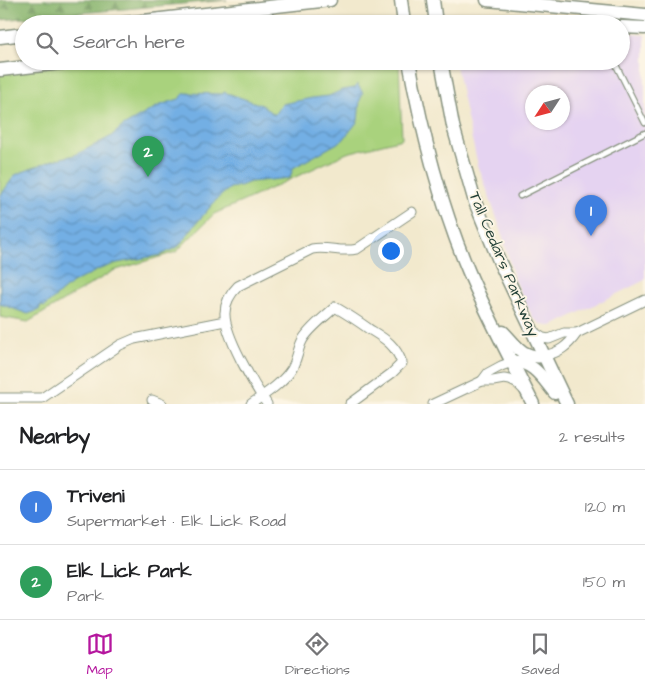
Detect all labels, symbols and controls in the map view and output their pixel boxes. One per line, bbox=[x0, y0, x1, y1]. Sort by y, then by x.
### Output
search box bbox=[15, 15, 630, 70]
icon: search bbox=[33, 29, 61, 57]
text: Search here bbox=[73, 29, 185, 56]
north arrow bbox=[525, 85, 570, 130]
pin: 2 bbox=[132, 136, 164, 177]
street label: Tall Cedars Parkway bbox=[462, 188, 545, 341]
pin: 1 bbox=[575, 195, 607, 236]
your location bbox=[378, 238, 404, 264]
text: Nearby bbox=[20, 422, 90, 451]
text: 2 results bbox=[559, 426, 625, 448]
text: Triveni bbox=[67, 483, 125, 510]
text: 1 bbox=[35, 496, 37, 518]
text: 120 m bbox=[585, 496, 625, 518]
text: Supermarket · Elk Lick Road bbox=[67, 510, 286, 532]
text: Elk Lick Park bbox=[67, 558, 192, 585]
text: 2 bbox=[31, 571, 41, 593]
text: 150 m bbox=[583, 571, 625, 593]
text: Park bbox=[67, 585, 104, 607]
tab: Map bbox=[86, 630, 114, 680]
tab: Directions bbox=[285, 630, 350, 680]
tab: Saved bbox=[521, 630, 559, 680]

